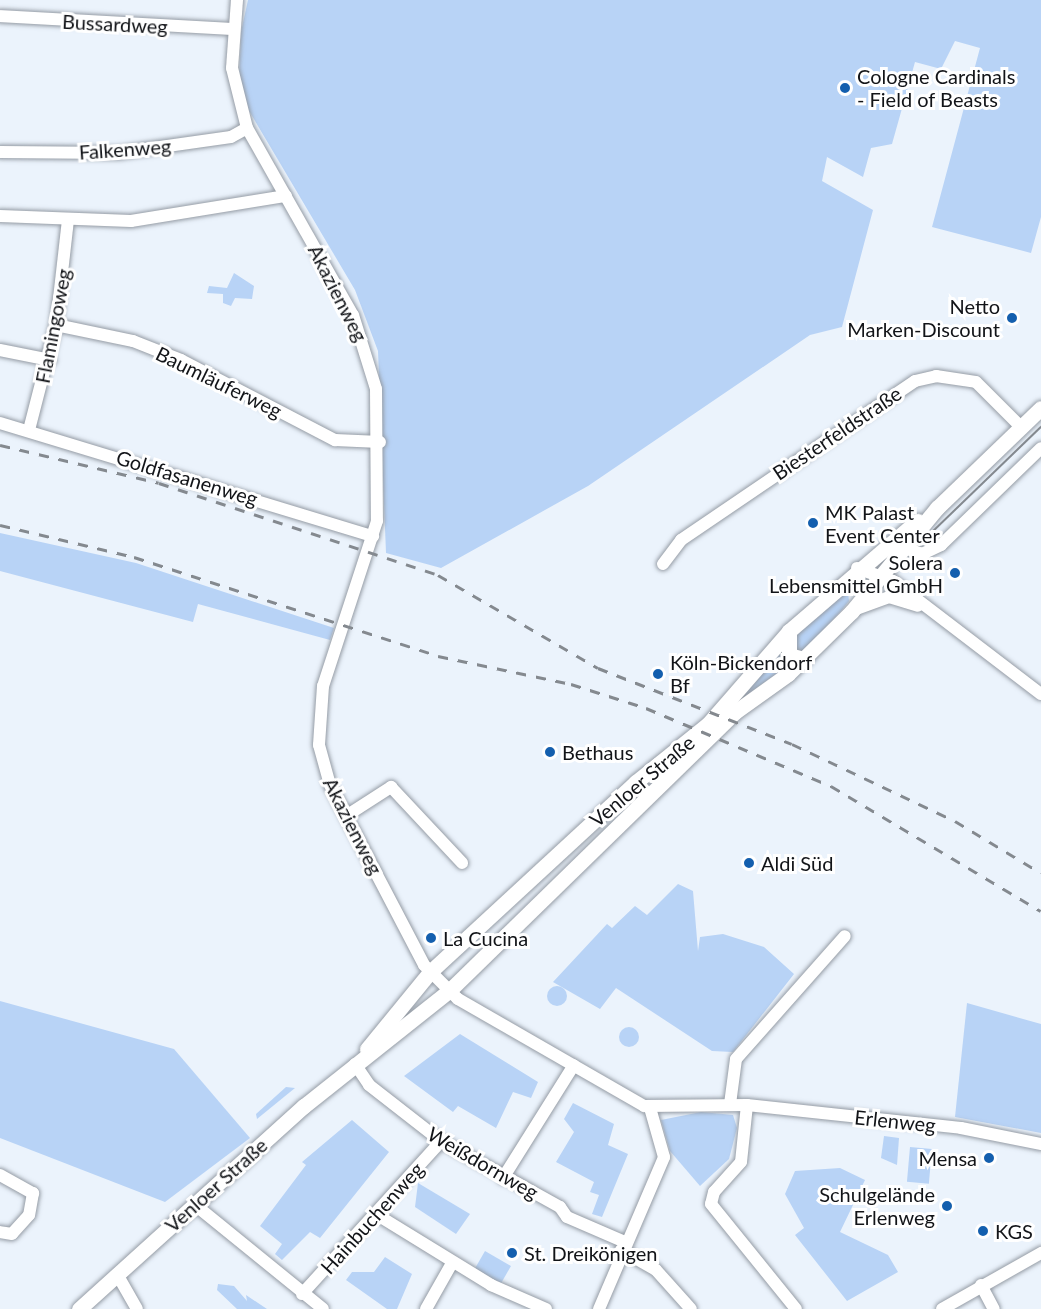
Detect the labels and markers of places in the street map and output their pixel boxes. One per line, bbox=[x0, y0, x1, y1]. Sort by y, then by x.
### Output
place label: Cologne Cardinals - Field of Beasts bbox=[857, 64, 1015, 111]
marker: Cologne Cardinals - Field of Beasts bbox=[838, 81, 852, 95]
place label: Netto Marken-Discount bbox=[847, 294, 1000, 341]
marker: Netto Marken-Discount bbox=[1005, 311, 1019, 325]
place label: MK Palast Event Center bbox=[825, 500, 940, 547]
marker: MK Palast Event Center bbox=[806, 516, 820, 530]
place label: Solera Lebensmittel GmbH bbox=[769, 550, 943, 597]
marker: Solera Lebensmittel GmbH bbox=[948, 566, 962, 580]
place label: Köln-Bickendorf Bf bbox=[670, 650, 812, 697]
marker: Köln-Bickendorf Bf bbox=[651, 667, 665, 681]
place label: Bethaus bbox=[562, 740, 633, 764]
marker: Bethaus bbox=[543, 745, 557, 759]
place label: Aldi Süd bbox=[761, 851, 833, 875]
marker: Aldi Süd bbox=[742, 856, 756, 870]
place label: La Cucina bbox=[443, 926, 528, 950]
marker: La Cucina bbox=[424, 931, 438, 945]
place label: Mensa bbox=[918, 1146, 977, 1170]
marker: Mensa bbox=[982, 1151, 996, 1165]
place label: Schulgelände Erlenweg bbox=[819, 1182, 935, 1229]
marker: Schulgelände Erlenweg bbox=[940, 1199, 954, 1213]
place label: KGS bbox=[995, 1219, 1033, 1243]
marker: KGS bbox=[976, 1224, 990, 1238]
place label: St. Dreikönigen bbox=[524, 1241, 657, 1265]
marker: St. Dreikönigen bbox=[505, 1246, 519, 1260]

